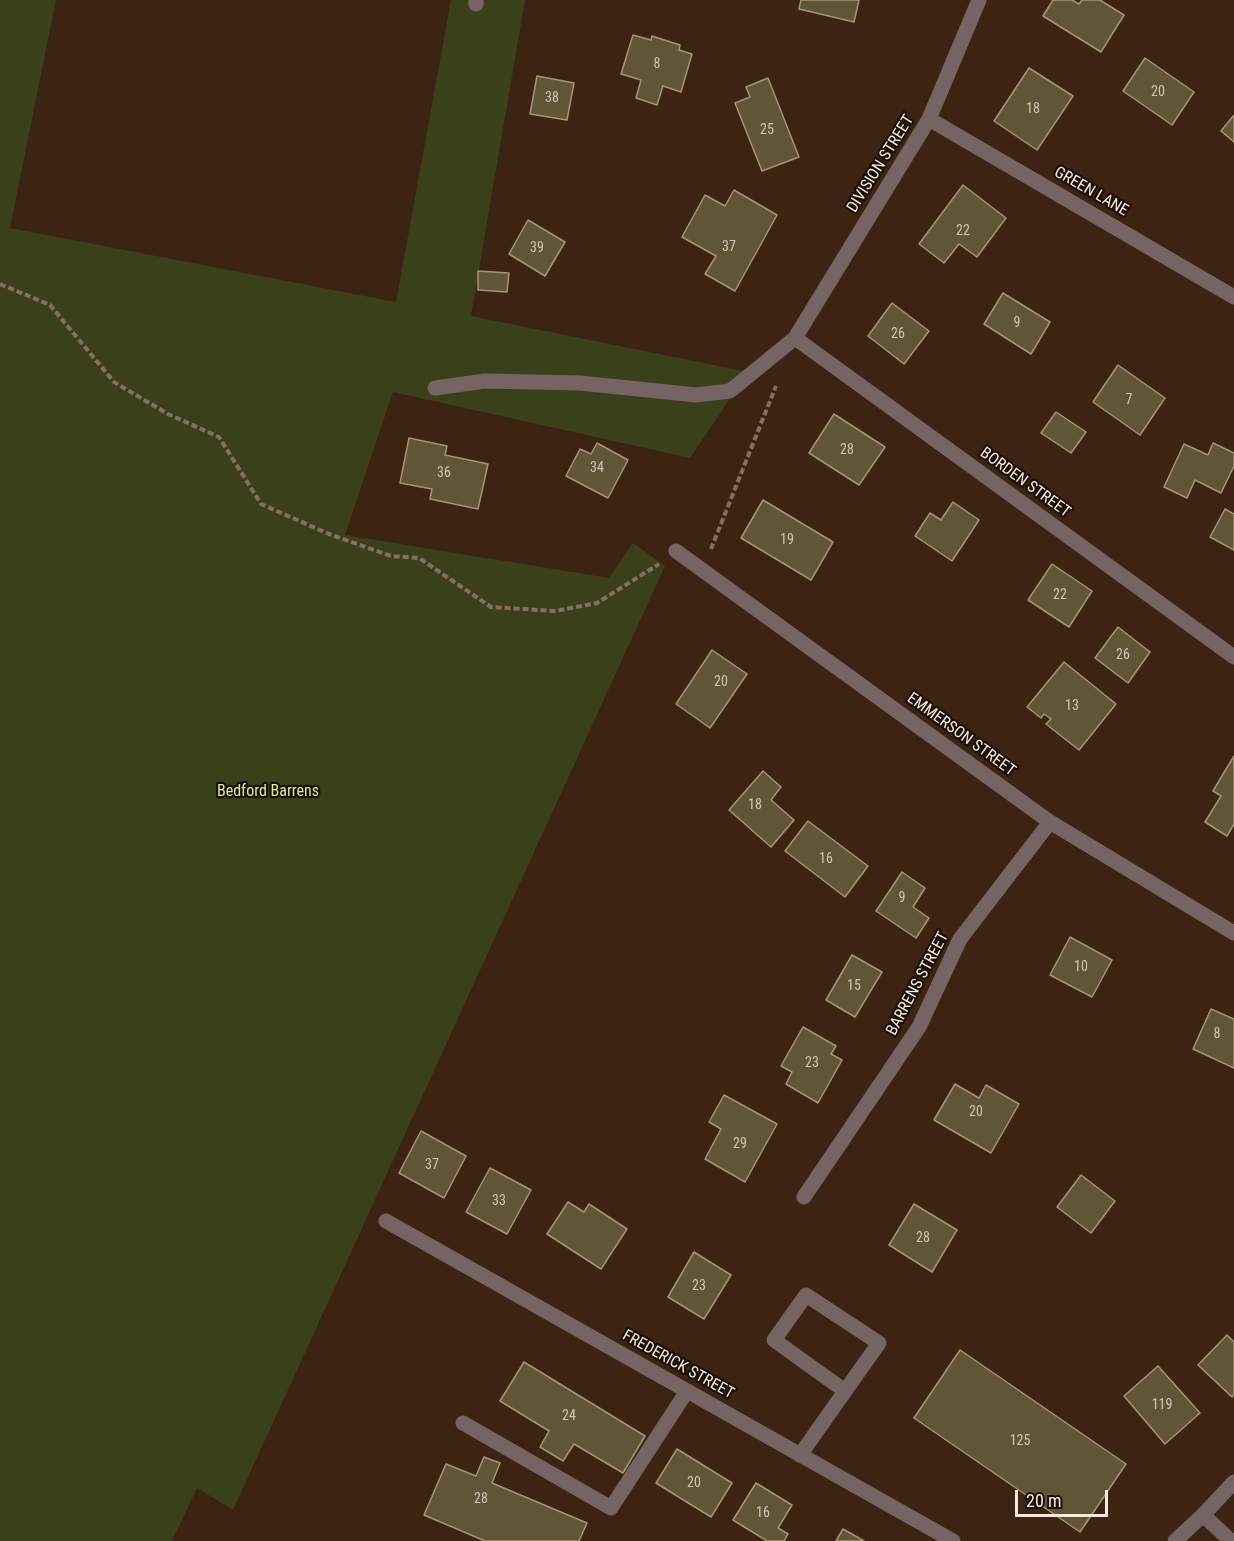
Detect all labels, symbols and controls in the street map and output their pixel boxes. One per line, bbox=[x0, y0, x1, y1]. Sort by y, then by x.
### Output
house number: 8 bbox=[654, 56, 660, 72]
house number: 20 bbox=[1151, 84, 1165, 100]
house number: 38 bbox=[545, 90, 559, 106]
house number: 18 bbox=[1026, 101, 1040, 117]
street label: DIVISION STREET bbox=[843, 112, 919, 216]
house number: 25 bbox=[760, 122, 774, 138]
street label: GREEN LANE bbox=[1051, 163, 1131, 221]
house number: 22 bbox=[956, 223, 970, 239]
house number: 37 bbox=[722, 239, 736, 255]
house number: 39 bbox=[530, 240, 544, 256]
house number: 9 bbox=[1014, 315, 1020, 331]
house number: 26 bbox=[891, 326, 905, 342]
house number: 7 bbox=[1126, 392, 1132, 408]
house number: 28 bbox=[840, 442, 854, 458]
street label: BORDEN STREET bbox=[976, 444, 1074, 522]
house number: 34 bbox=[590, 460, 604, 476]
house number: 36 bbox=[437, 465, 451, 481]
house number: 19 bbox=[780, 532, 794, 548]
house number: 22 bbox=[1053, 587, 1067, 603]
house number: 26 bbox=[1116, 647, 1130, 663]
house number: 20 bbox=[714, 674, 728, 690]
street label: EMMERSON STREET bbox=[903, 689, 1019, 781]
house number: 13 bbox=[1065, 698, 1079, 714]
park label: Bedford Barrens bbox=[217, 782, 319, 802]
house number: 18 bbox=[748, 797, 762, 813]
house number: 16 bbox=[819, 851, 833, 867]
house number: 9 bbox=[899, 890, 905, 906]
street label: BARRENS STREET bbox=[883, 929, 953, 1039]
house number: 10 bbox=[1074, 959, 1088, 975]
house number: 15 bbox=[847, 978, 861, 994]
house number: 8 bbox=[1214, 1026, 1220, 1042]
house number: 23 bbox=[805, 1055, 819, 1071]
house number: 20 bbox=[969, 1104, 983, 1120]
house number: 29 bbox=[733, 1136, 747, 1152]
house number: 37 bbox=[425, 1157, 439, 1173]
house number: 33 bbox=[492, 1193, 506, 1209]
house number: 28 bbox=[916, 1230, 930, 1246]
house number: 23 bbox=[692, 1278, 706, 1294]
street label: FREDERICK STREET bbox=[619, 1326, 737, 1404]
house number: 119 bbox=[1152, 1397, 1172, 1413]
house number: 24 bbox=[562, 1408, 576, 1424]
house number: 125 bbox=[1010, 1433, 1030, 1449]
house number: 20 bbox=[687, 1475, 701, 1491]
scale bar bbox=[1018, 1478, 1111, 1516]
text: 20 m bbox=[1026, 1490, 1061, 1511]
house number: 28 bbox=[474, 1491, 488, 1507]
house number: 16 bbox=[756, 1505, 770, 1521]

